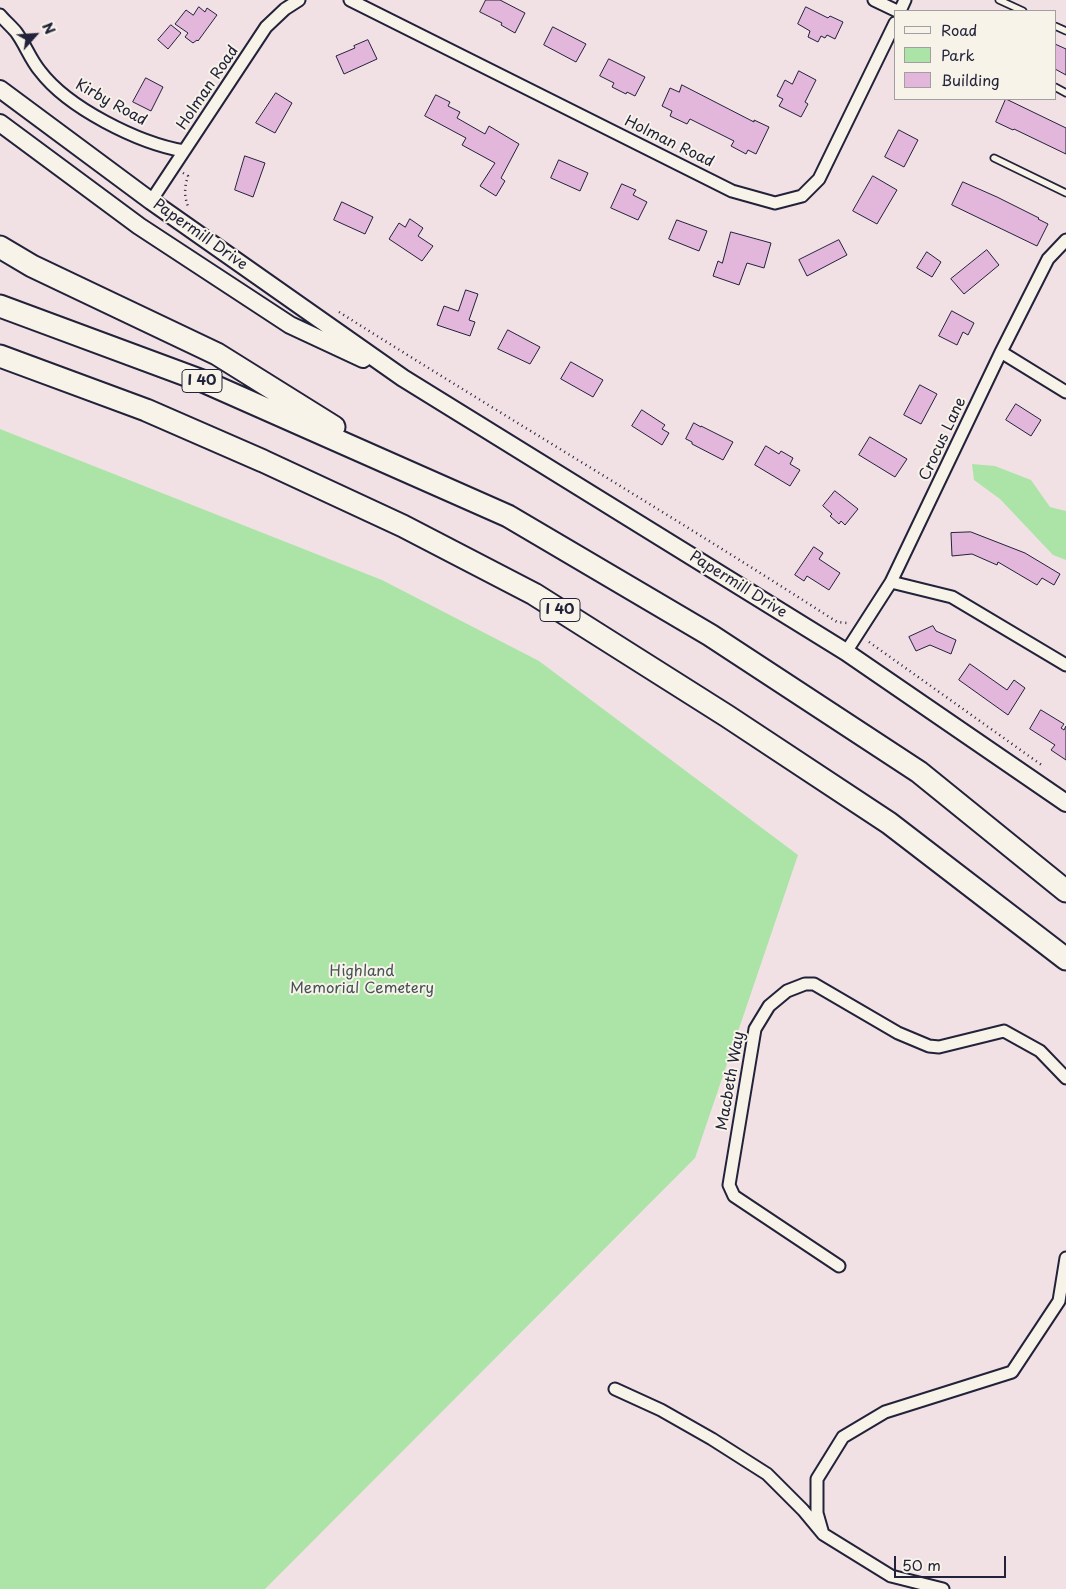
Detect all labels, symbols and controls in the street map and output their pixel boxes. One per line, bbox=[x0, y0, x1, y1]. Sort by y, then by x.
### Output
north arrow bbox=[10, 10, 60, 60]
legend bbox=[894, 10, 1056, 100]
text: Road bbox=[941, 18, 977, 41]
text: N bbox=[37, 19, 61, 38]
street label: Holman Road bbox=[173, 43, 243, 133]
text: Park bbox=[941, 43, 975, 66]
text: Building bbox=[941, 68, 1000, 91]
street label: Kirby Road bbox=[72, 76, 150, 130]
street label: Holman Road bbox=[621, 113, 717, 171]
street label: Papermill Drive bbox=[149, 196, 251, 274]
road number: I 40 bbox=[182, 370, 222, 392]
street label: Crocus Lane bbox=[916, 395, 970, 483]
street label: Papermill Drive bbox=[686, 548, 790, 622]
road number: I 40 bbox=[540, 598, 580, 622]
park label: Highland Memorial Cemetery bbox=[290, 963, 434, 998]
street label: Macbeth Way bbox=[713, 1030, 749, 1132]
scale bar bbox=[896, 1546, 1008, 1578]
text: 50 m bbox=[902, 1553, 941, 1576]

